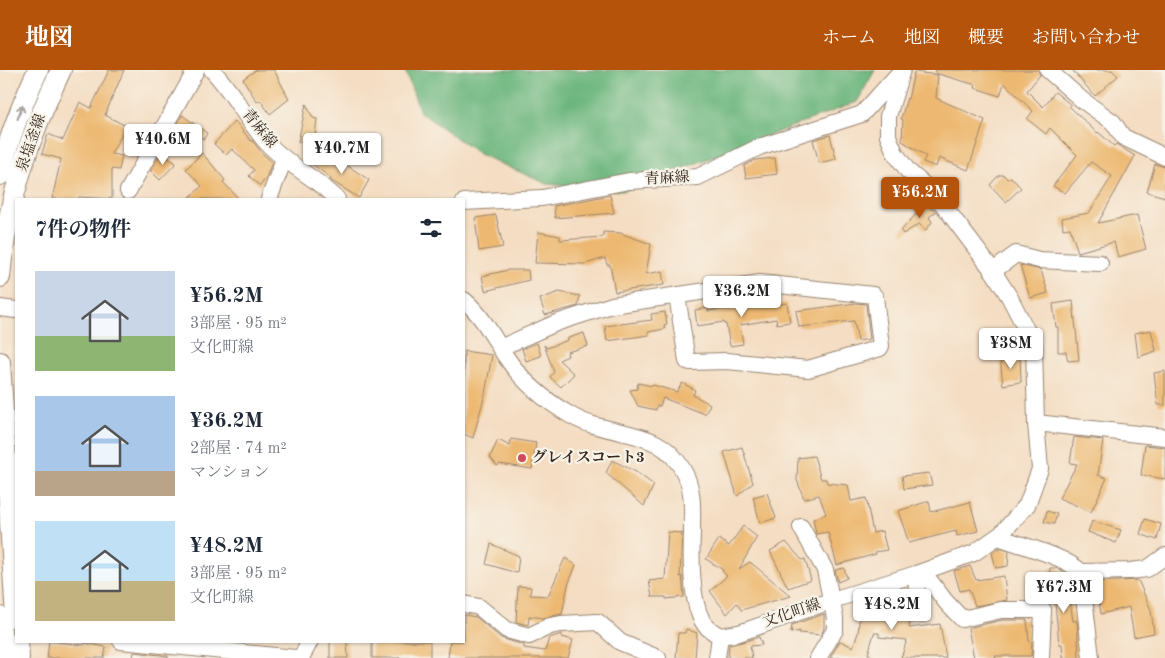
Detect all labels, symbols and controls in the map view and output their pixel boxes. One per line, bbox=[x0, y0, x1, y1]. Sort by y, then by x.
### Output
text: 地図 bbox=[25, 27, 73, 51]
text: ホーム bbox=[822, 29, 876, 47]
text: 地図 bbox=[904, 29, 940, 47]
text: 概要 bbox=[968, 29, 1004, 47]
text: お問い合わせ bbox=[1032, 29, 1140, 47]
one-way arrow bbox=[15, 104, 25, 120]
street label: 青麻線 bbox=[239, 106, 281, 151]
street label: 泉塩釜線 bbox=[13, 112, 49, 174]
pin: ¥40.6M bbox=[122, 124, 204, 166]
text: ¥40.6M bbox=[135, 132, 191, 148]
pin: ¥40.7M bbox=[301, 132, 383, 175]
text: ¥40.7M bbox=[314, 141, 370, 157]
street label: 青麻線 bbox=[644, 168, 690, 188]
pin: ¥56.2M bbox=[879, 176, 961, 219]
text: ¥56.2M bbox=[892, 185, 948, 201]
icon: filters bbox=[417, 214, 445, 242]
text: 7件の物件 bbox=[35, 220, 131, 241]
pin: ¥36.2M bbox=[701, 276, 783, 318]
text: ¥36.2M bbox=[714, 284, 770, 300]
text: ¥56.2M bbox=[190, 286, 263, 307]
icon: home bbox=[75, 291, 135, 351]
text: 3部屋 · 95 m² bbox=[190, 316, 287, 332]
pin: ¥38M bbox=[981, 328, 1041, 370]
text: ¥38M bbox=[990, 336, 1032, 352]
text: 文化町線 bbox=[190, 340, 254, 356]
text: ¥36.2M bbox=[190, 411, 263, 432]
icon: home bbox=[75, 416, 135, 476]
text: 2部屋 · 74 m² bbox=[190, 441, 287, 457]
place label: グレイスコート3 bbox=[532, 449, 645, 466]
marker: グレイスコート3 bbox=[516, 452, 528, 464]
text: マンション bbox=[190, 465, 269, 481]
text: ¥48.2M bbox=[190, 536, 263, 557]
icon: home bbox=[75, 541, 135, 601]
text: 3部屋 · 95 m² bbox=[190, 566, 287, 582]
pin: ¥67.3M bbox=[1023, 572, 1105, 614]
text: ¥67.3M bbox=[1036, 580, 1092, 596]
pin: ¥48.2M bbox=[851, 588, 933, 631]
text: 文化町線 bbox=[190, 590, 254, 606]
street label: 文化町線 bbox=[761, 595, 823, 631]
text: ¥48.2M bbox=[864, 597, 920, 613]

